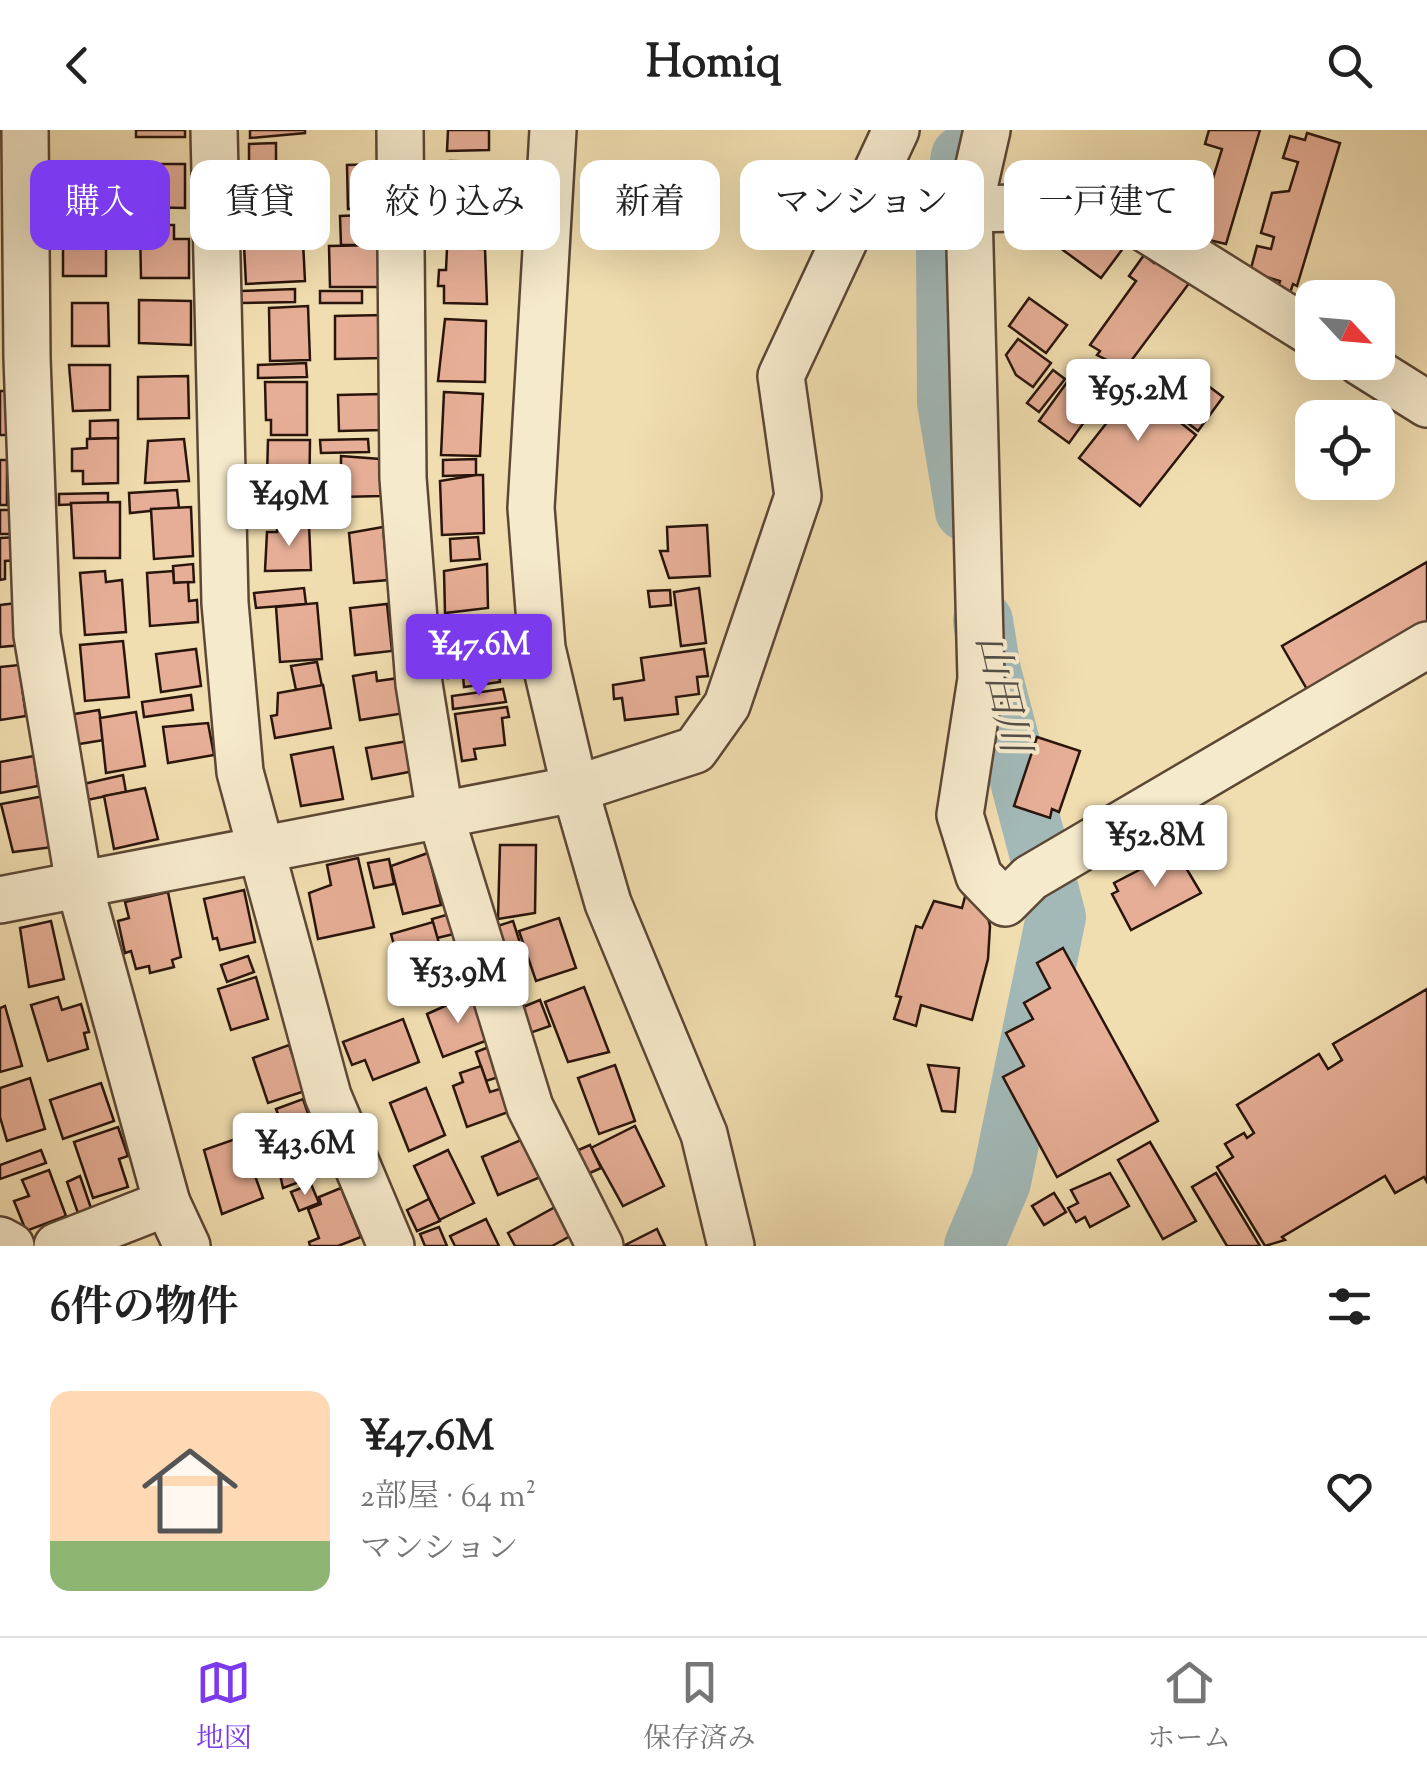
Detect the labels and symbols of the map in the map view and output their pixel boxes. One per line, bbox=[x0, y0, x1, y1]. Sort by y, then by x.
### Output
north arrow bbox=[1295, 280, 1395, 380]
pin: ¥95.2M bbox=[1057, 359, 1219, 444]
pin: ¥49M bbox=[230, 464, 348, 549]
pin: ¥47.6M bbox=[398, 614, 560, 699]
water label: 山田川 bbox=[959, 629, 1042, 763]
pin: ¥52.8M bbox=[1074, 805, 1236, 890]
pin: ¥53.9M bbox=[377, 941, 539, 1026]
pin: ¥43.6M bbox=[224, 1113, 386, 1198]

